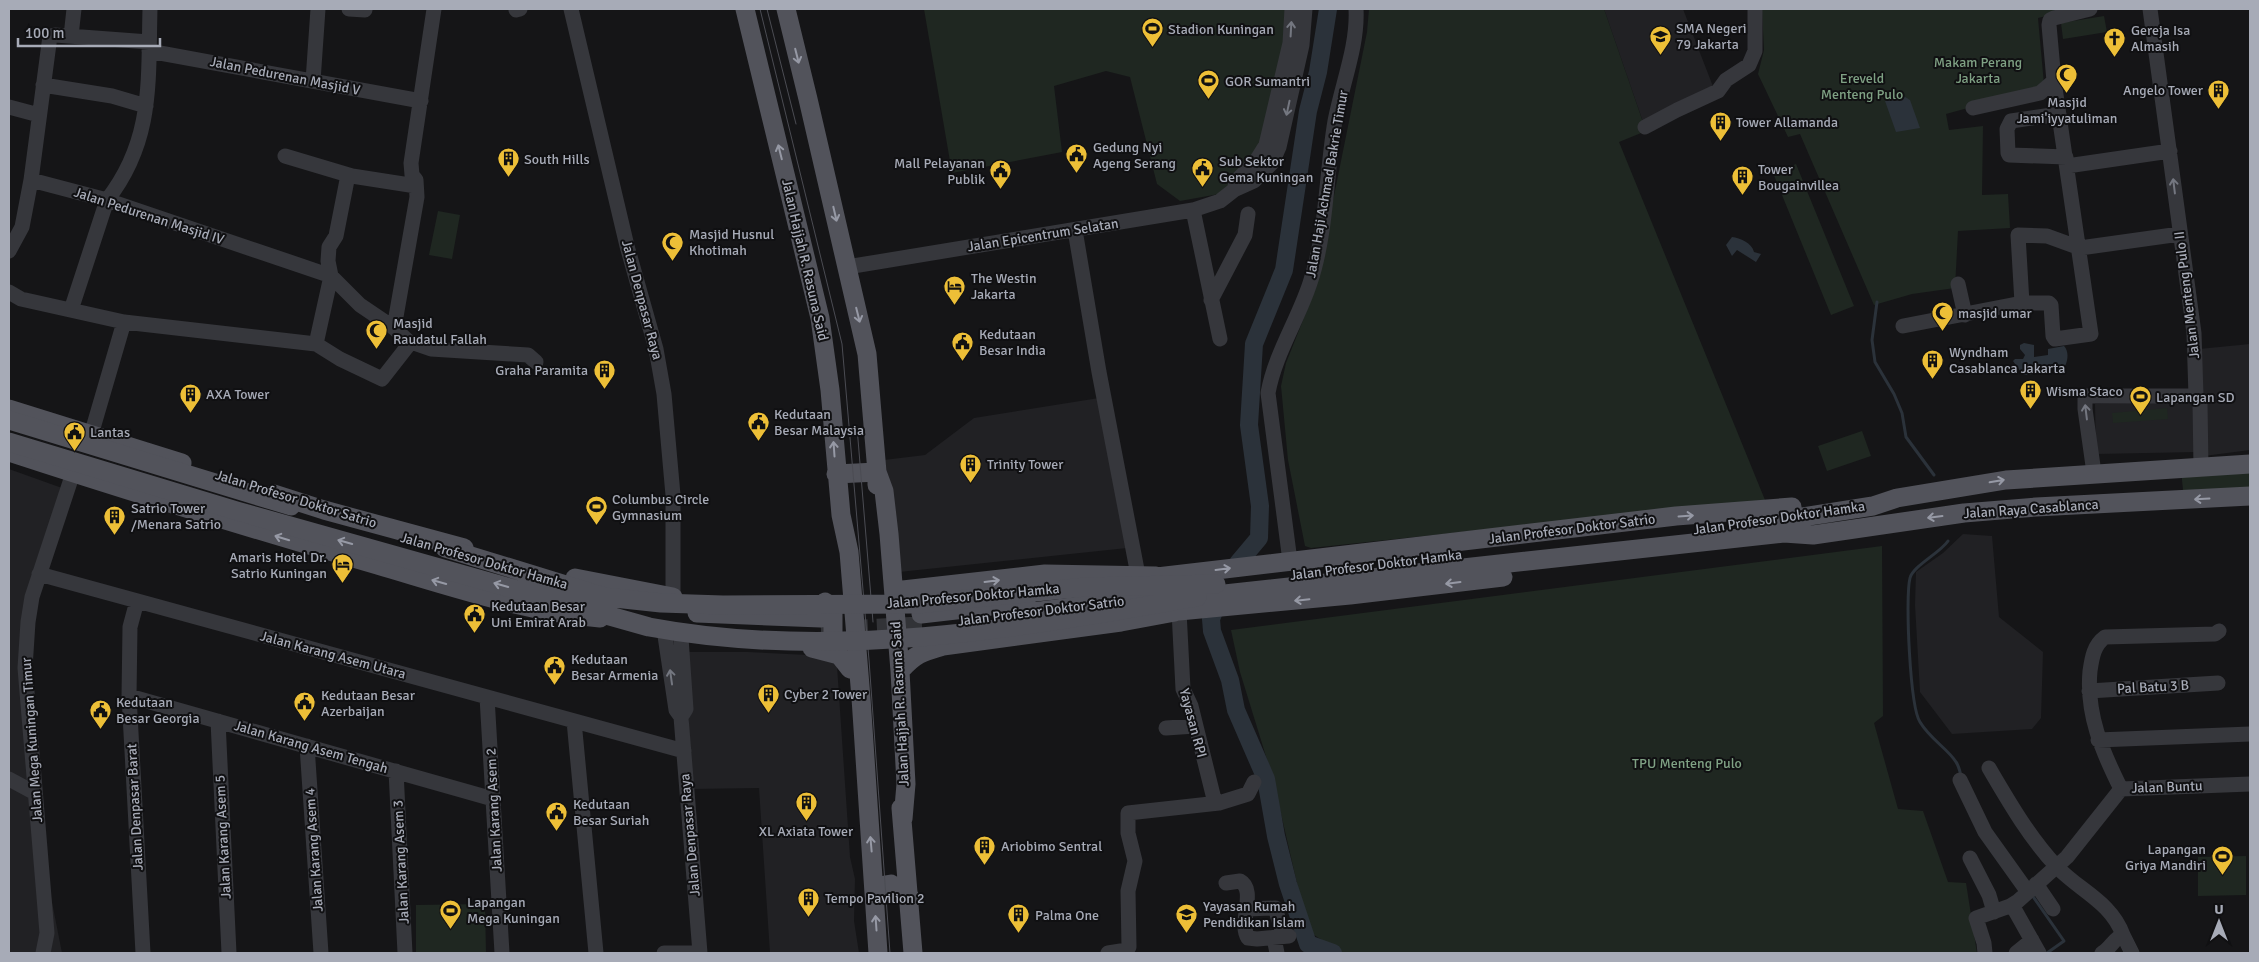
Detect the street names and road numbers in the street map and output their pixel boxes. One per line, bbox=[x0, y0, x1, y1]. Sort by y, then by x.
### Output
street label: Jalan Pedurenan Masjid V bbox=[208, 53, 362, 99]
street label: Jalan Haji Achmad Bakrie Timur bbox=[1302, 88, 1352, 279]
street label: Jalan Hajjah R. Rasuna Said bbox=[778, 178, 832, 342]
street label: Jalan Pedurenan Masjid IV bbox=[72, 184, 226, 248]
street label: Jalan Epicentrum Selatan bbox=[966, 215, 1120, 255]
street label: Jalan Menteng Pulo II bbox=[2171, 230, 2203, 360]
street label: Jalan Denpasar Raya bbox=[618, 238, 666, 362]
street label: Jalan Profesor Doktor Satrio bbox=[213, 466, 379, 532]
street label: Jalan Raya Casablanca bbox=[1963, 496, 2099, 522]
street label: Jalan Profesor Doktor Hamka bbox=[1692, 498, 1866, 538]
street label: Jalan Profesor Doktor Satrio bbox=[1488, 510, 1656, 548]
street label: Jalan Profesor Doktor Hamka bbox=[398, 529, 570, 593]
street label: Jalan Profesor Doktor Hamka bbox=[1289, 546, 1463, 584]
street label: Jalan Profesor Doktor Hamka bbox=[886, 580, 1060, 612]
street label: Jalan Profesor Doktor Satrio bbox=[957, 592, 1125, 630]
street label: Jalan Hajjah R. Rasuna Said bbox=[887, 621, 913, 787]
street label: Jalan Karang Asem Utara bbox=[258, 627, 408, 683]
street label: Jalan Mega Kuningan Timur bbox=[18, 656, 46, 823]
street label: Pal Batu 3 B bbox=[2117, 677, 2189, 697]
street label: Yayasan RPI bbox=[1176, 686, 1210, 760]
street label: Jalan Karang Asem Tengah bbox=[232, 717, 390, 777]
street label: Jalan Denpasar Barat bbox=[123, 743, 147, 871]
street label: Jalan Karang Asem 2 bbox=[482, 748, 506, 872]
street label: Jalan Denpasar Raya bbox=[676, 773, 704, 897]
street label: Jalan Karang Asem 5 bbox=[211, 775, 235, 899]
street label: Jalan Buntu bbox=[2131, 777, 2203, 797]
street label: Jalan Karang Asem 4 bbox=[301, 787, 327, 913]
street label: Jalan Karang Asem 3 bbox=[389, 800, 413, 924]

